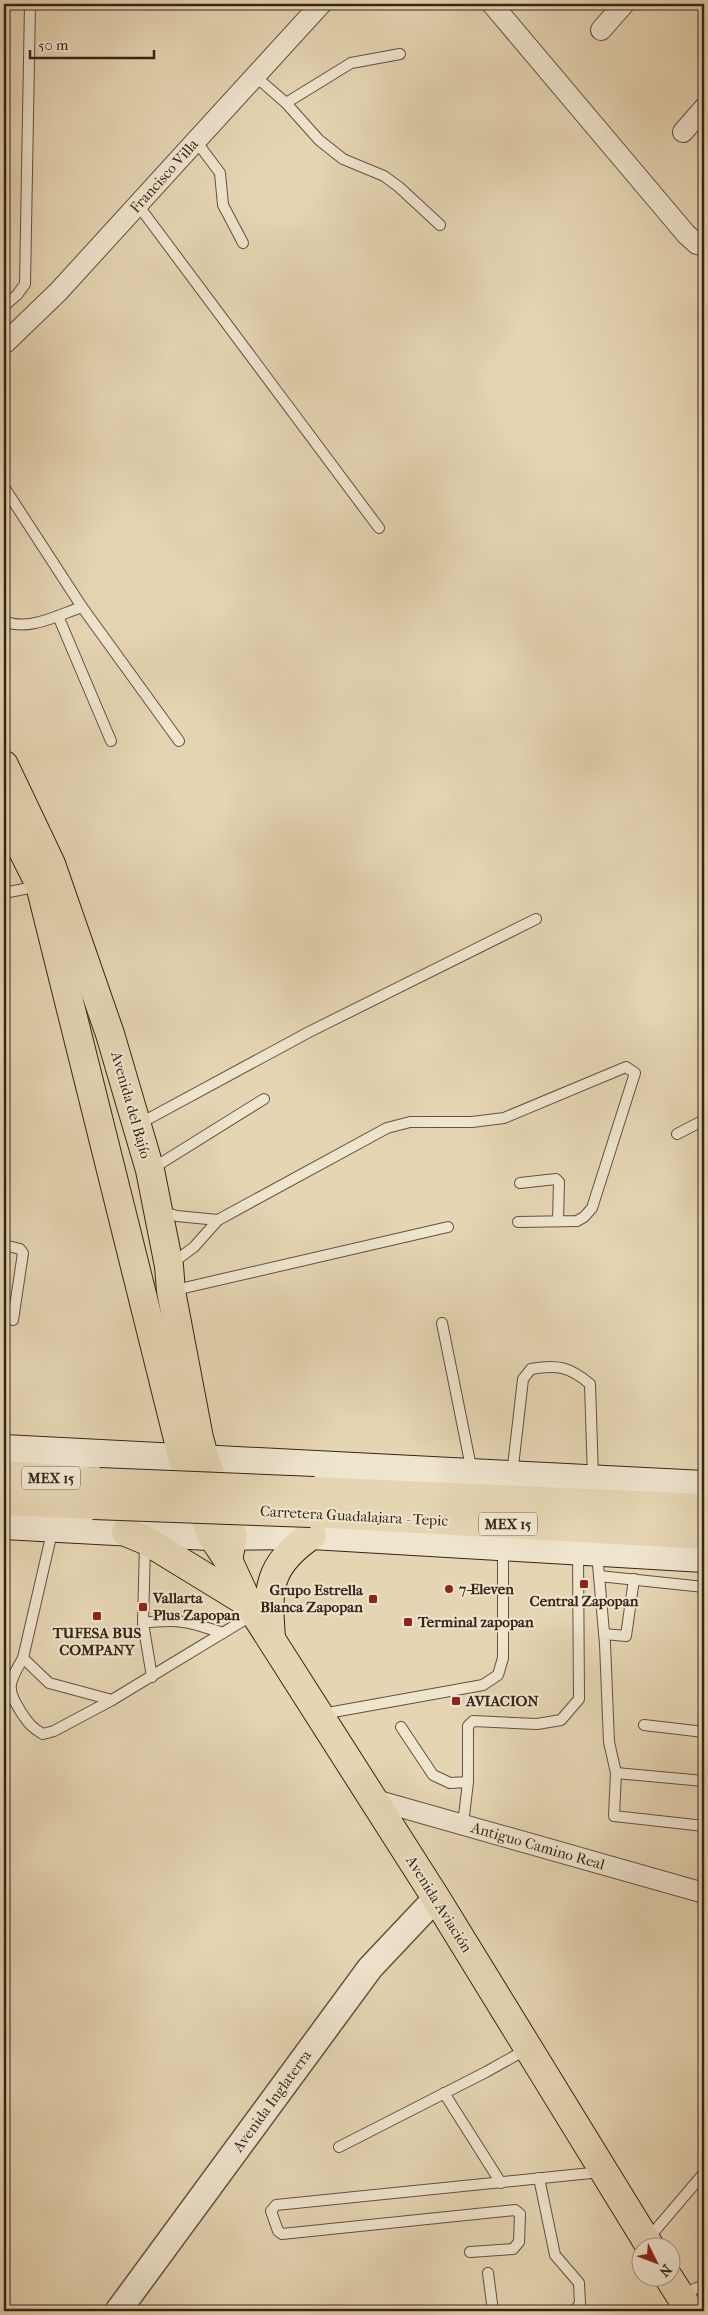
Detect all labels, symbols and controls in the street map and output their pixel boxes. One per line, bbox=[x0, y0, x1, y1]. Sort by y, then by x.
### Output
scale bar bbox=[30, 28, 154, 60]
text: 50 m bbox=[38, 36, 69, 54]
street label: Francisco Villa bbox=[126, 134, 203, 217]
street label: Avenida del Bajío bbox=[107, 1048, 155, 1161]
road number: MEX 15 bbox=[22, 1466, 80, 1490]
street label: Carretera Guadalajara - Tepic bbox=[259, 1502, 449, 1530]
road number: MEX 15 bbox=[479, 1512, 537, 1536]
marker: Central Zapopan bbox=[578, 1578, 590, 1590]
place label: 7-Eleven bbox=[458, 1580, 514, 1598]
place label: Grupo Estrella Blanca Zapopan bbox=[260, 1581, 364, 1616]
marker: 7-Eleven bbox=[443, 1583, 455, 1595]
place label: Vallarta Plus Zapopan bbox=[152, 1589, 240, 1624]
place label: Central Zapopan bbox=[530, 1592, 639, 1610]
marker: Grupo Estrella Blanca Zapopan bbox=[367, 1593, 379, 1605]
marker: Vallarta Plus Zapopan bbox=[137, 1601, 149, 1613]
marker: TUFESA BUS COMPANY bbox=[91, 1610, 103, 1622]
place label: Terminal zapopan bbox=[417, 1613, 534, 1631]
marker: Terminal zapopan bbox=[402, 1616, 414, 1628]
place label: TUFESA BUS COMPANY bbox=[52, 1624, 142, 1659]
place label: AVIACION bbox=[465, 1692, 539, 1710]
marker: AVIACION bbox=[450, 1695, 462, 1707]
street label: Antiguo Camino Real bbox=[468, 1818, 607, 1874]
street label: Avenida Aviación bbox=[401, 1851, 476, 1956]
street label: Avenida Inglaterra bbox=[228, 2046, 316, 2156]
north arrow bbox=[630, 2238, 680, 2288]
text: N bbox=[655, 2261, 675, 2280]

